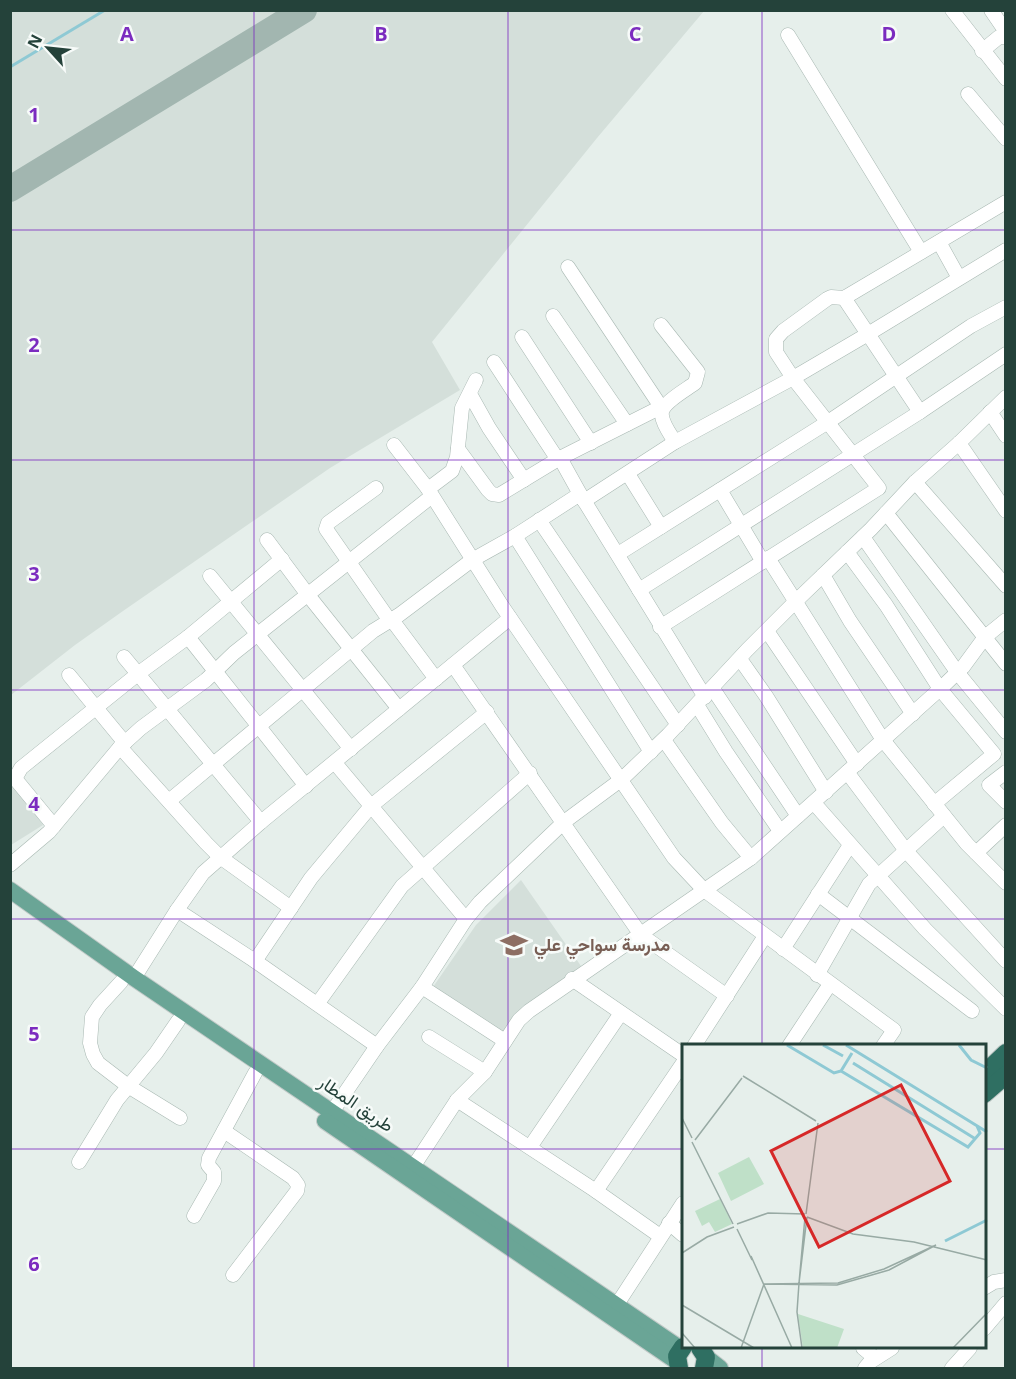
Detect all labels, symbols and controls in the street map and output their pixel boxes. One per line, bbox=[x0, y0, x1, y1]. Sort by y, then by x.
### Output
north arrow bbox=[18, 18, 78, 78]
text: A bbox=[120, 20, 134, 47]
text: B bbox=[374, 20, 388, 47]
text: C bbox=[629, 20, 642, 47]
text: D bbox=[882, 20, 896, 47]
text: N bbox=[22, 30, 47, 52]
text: 1 bbox=[28, 101, 40, 128]
text: 2 bbox=[28, 331, 40, 358]
text: 3 bbox=[28, 560, 40, 587]
text: 4 bbox=[28, 790, 40, 817]
school or university icon: مدرسة سواحي علي bbox=[499, 930, 529, 960]
place label: مدرسة سواحي علي bbox=[534, 932, 671, 960]
text: 5 bbox=[28, 1020, 40, 1047]
inset map bbox=[682, 1044, 986, 1349]
street label: طريق المطار bbox=[314, 1069, 399, 1137]
text: 6 bbox=[28, 1250, 40, 1277]

